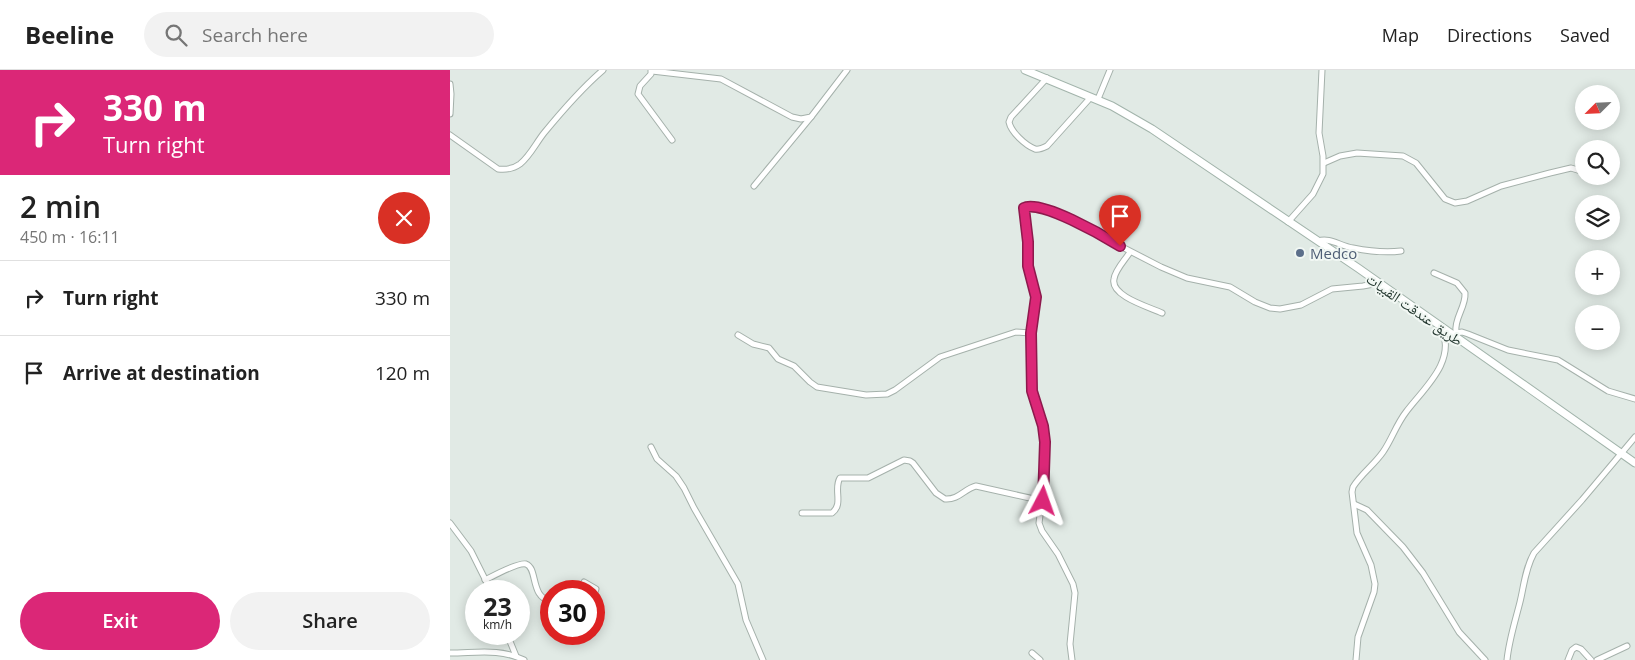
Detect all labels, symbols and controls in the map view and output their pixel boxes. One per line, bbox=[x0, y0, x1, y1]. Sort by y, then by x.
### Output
search box bbox=[144, 12, 494, 57]
text: Beeline bbox=[25, 18, 114, 51]
icon: search bbox=[162, 21, 190, 49]
text: Search here bbox=[202, 22, 308, 48]
text: Map bbox=[1382, 23, 1419, 47]
text: Directions bbox=[1447, 23, 1532, 47]
text: Saved bbox=[1560, 23, 1610, 47]
text: 330 m bbox=[103, 84, 207, 131]
north arrow bbox=[1575, 85, 1620, 130]
map controls bbox=[1575, 85, 1620, 350]
icon: right bbox=[20, 90, 85, 155]
text: Turn right bbox=[103, 129, 205, 159]
button: search bbox=[1575, 140, 1620, 185]
text: 2 min bbox=[20, 186, 101, 227]
button: close bbox=[378, 192, 430, 244]
pin bbox=[1099, 195, 1141, 246]
button: layers bbox=[1575, 195, 1620, 240]
icon: arrive bbox=[1106, 202, 1134, 230]
text: 450 m · 16:11 bbox=[20, 226, 120, 248]
place label: Medco bbox=[1310, 243, 1357, 263]
marker: Medco bbox=[1294, 247, 1306, 259]
button: + bbox=[1575, 250, 1620, 295]
street label: طريق عندقت القبيات bbox=[1362, 268, 1467, 351]
icon: right bbox=[20, 284, 48, 312]
text: Turn right bbox=[63, 285, 158, 311]
text: 330 m bbox=[375, 285, 430, 311]
button: − bbox=[1575, 305, 1620, 350]
icon: arrive bbox=[20, 359, 48, 387]
text: Arrive at destination bbox=[63, 360, 260, 386]
text: 120 m bbox=[375, 360, 430, 386]
position arrow bbox=[1016, 474, 1068, 526]
speed limit sign: 30 bbox=[540, 580, 605, 645]
text: 23 bbox=[483, 589, 512, 623]
button: Exit bbox=[20, 592, 220, 650]
button: Share bbox=[230, 592, 430, 650]
text: km/h bbox=[483, 616, 512, 633]

